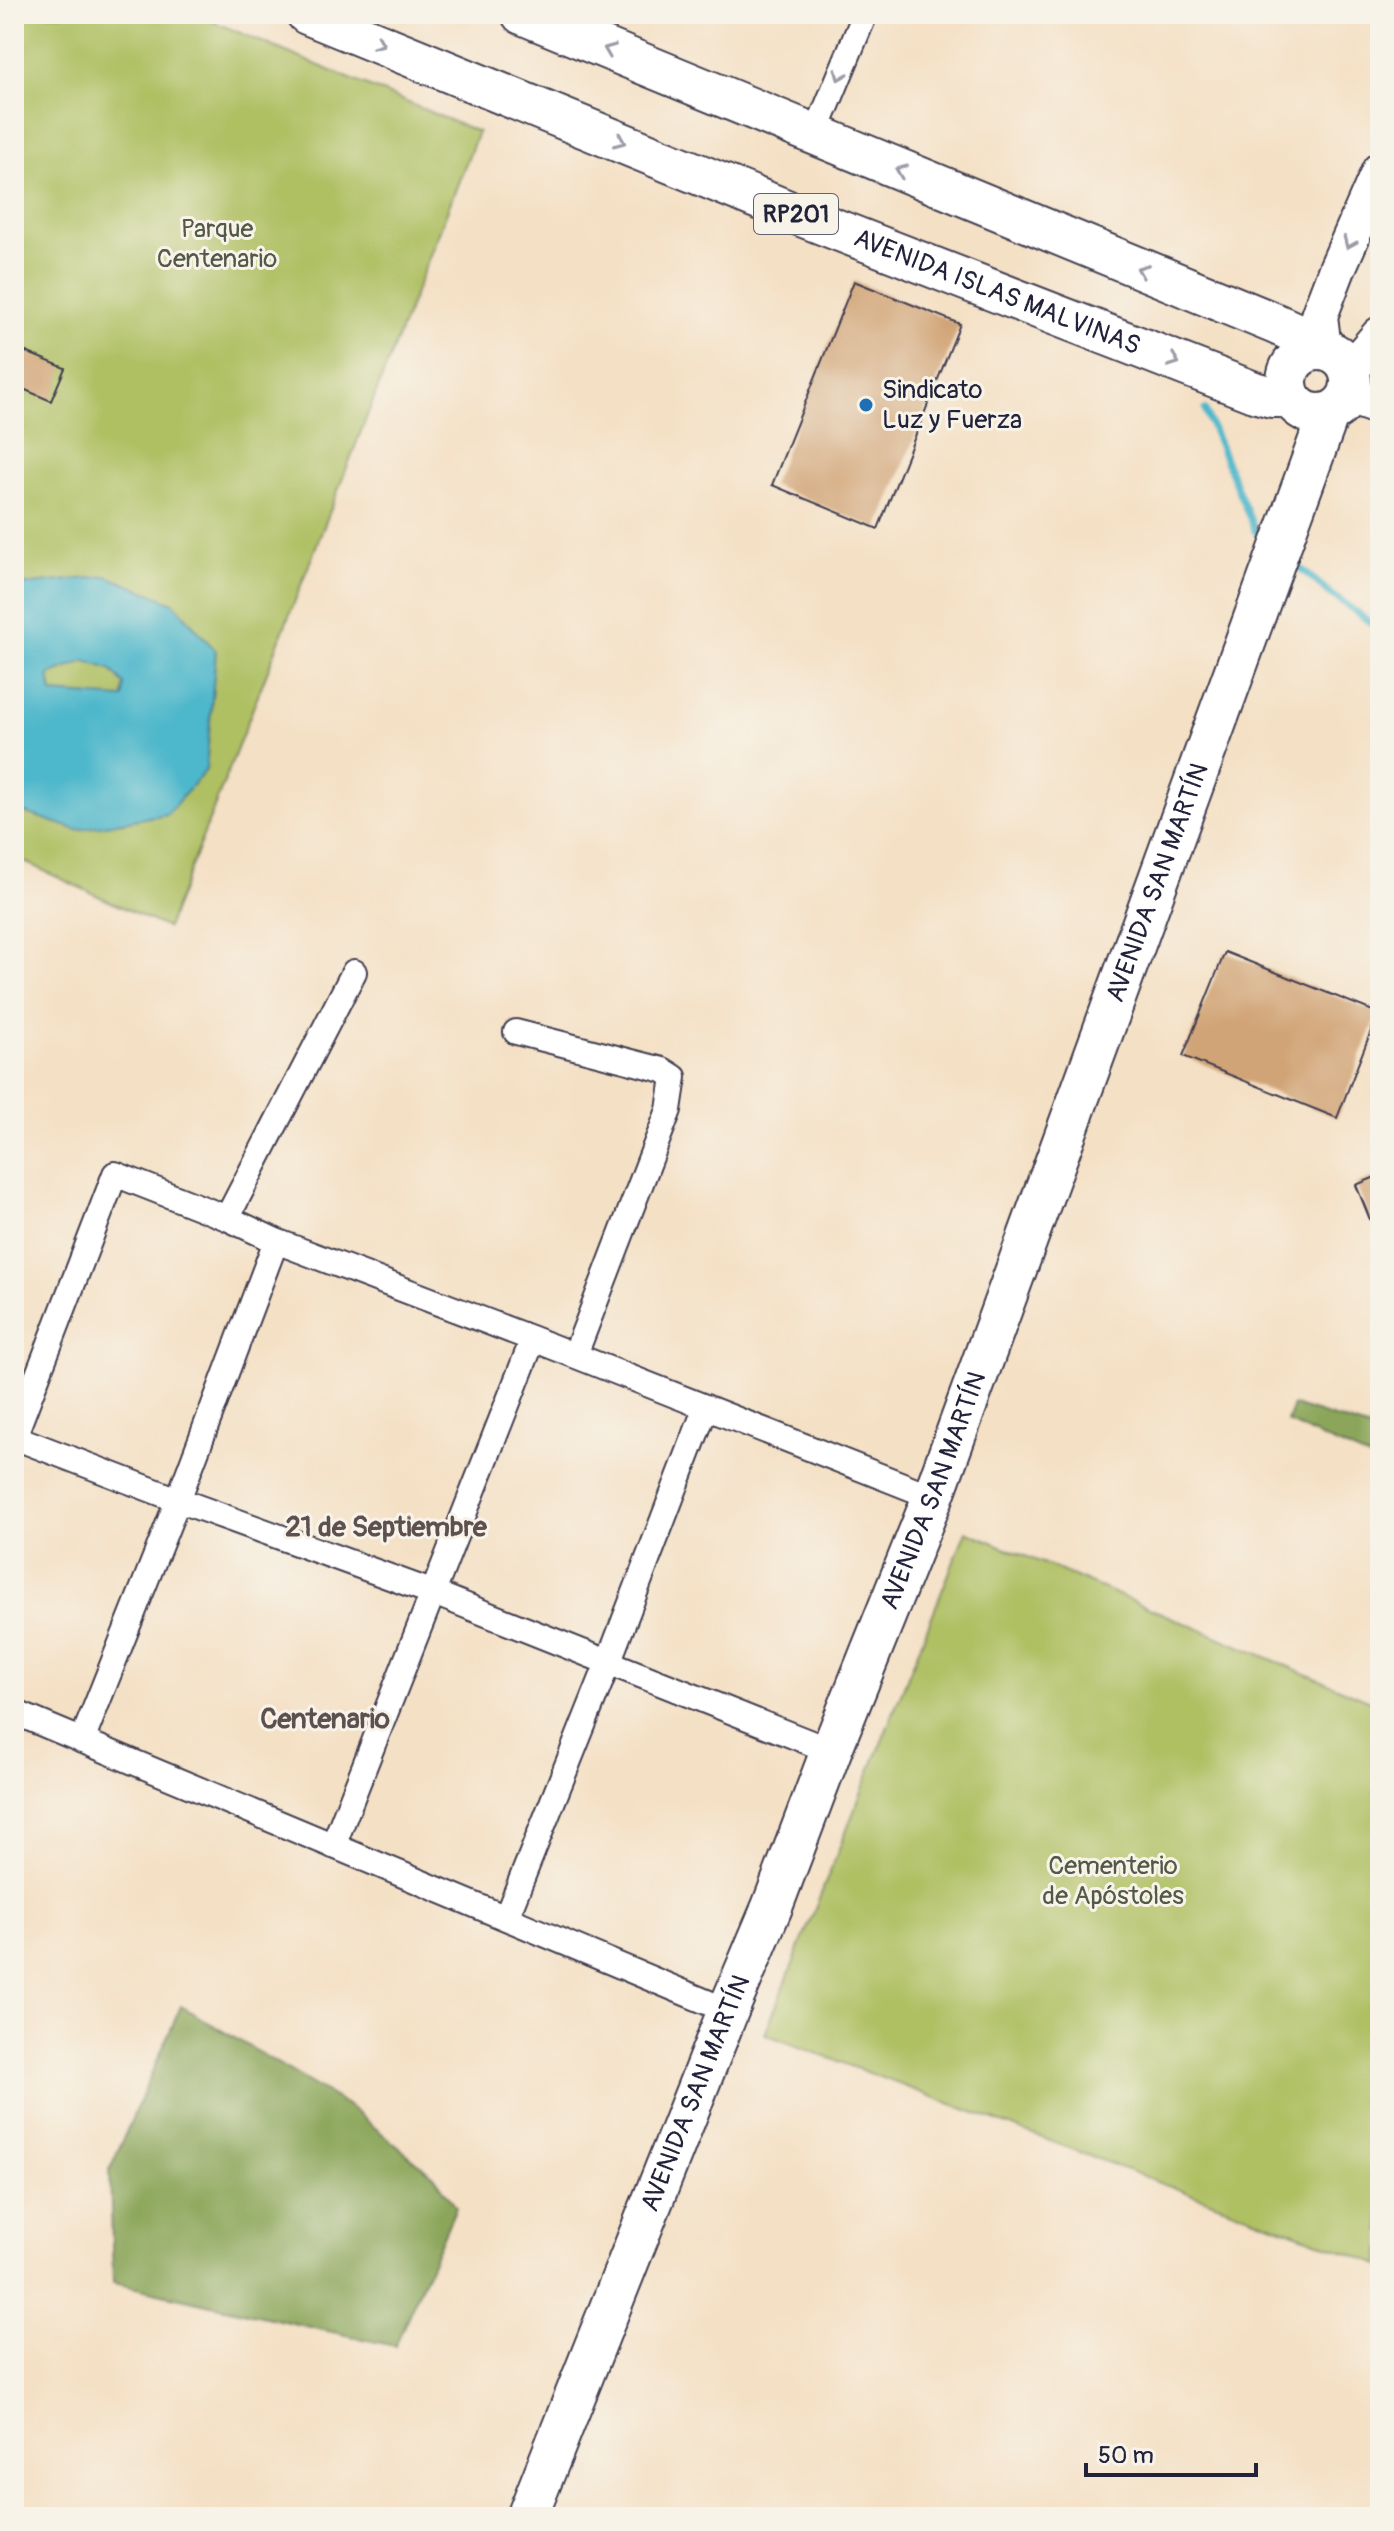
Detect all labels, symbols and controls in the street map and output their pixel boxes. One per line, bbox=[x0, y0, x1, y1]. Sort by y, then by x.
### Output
one-way arrow bbox=[371, 33, 385, 50]
one-way arrow bbox=[603, 43, 617, 60]
one-way arrow bbox=[833, 67, 850, 81]
one-way arrow bbox=[612, 132, 626, 148]
one-way arrow bbox=[895, 164, 909, 180]
road number: RP201 bbox=[754, 194, 838, 234]
park label: Parque Centenario bbox=[157, 213, 277, 275]
street label: AVENIDA ISLAS MALVINAS bbox=[849, 222, 1145, 362]
one-way arrow bbox=[1342, 234, 1358, 249]
one-way arrow bbox=[1136, 263, 1150, 279]
one-way arrow bbox=[1166, 351, 1180, 368]
place label: Sindicato Luz y Fuerza bbox=[882, 374, 1022, 436]
marker: Sindicato Luz y Fuerza bbox=[857, 396, 875, 414]
street label: AVENIDA SAN MARTÍN bbox=[1099, 759, 1216, 1007]
street label: AVENIDA SAN MARTÍN bbox=[873, 1367, 993, 1614]
district label: 21 de Septiembre bbox=[285, 1510, 488, 1545]
district label: Centenario bbox=[260, 1702, 390, 1737]
park label: Cementerio de Apóstoles bbox=[1042, 1850, 1184, 1912]
street label: AVENIDA SAN MARTÍN bbox=[634, 1970, 757, 2216]
scale bar bbox=[1086, 2427, 1256, 2477]
text: 50 m bbox=[1098, 2441, 1154, 2470]

